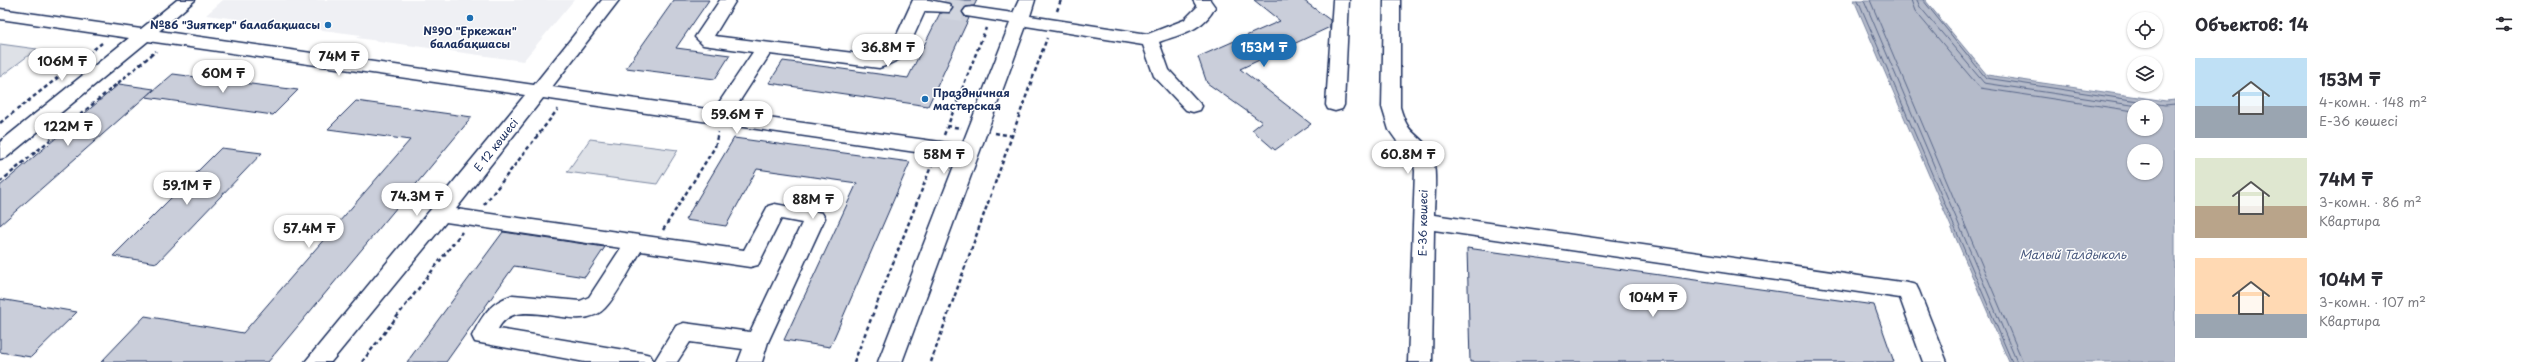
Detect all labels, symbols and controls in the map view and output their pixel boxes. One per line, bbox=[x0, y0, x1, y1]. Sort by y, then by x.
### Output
text: Объектов: 14 bbox=[2195, 11, 2309, 37]
map controls bbox=[2127, 12, 2163, 180]
button: locate bbox=[2127, 12, 2163, 48]
marker: №90 "Еркежан" балабақшасы bbox=[465, 13, 475, 23]
icon: filters bbox=[2493, 13, 2515, 35]
place label: №86 "Зияткер" балабақшасы bbox=[150, 16, 320, 33]
marker: №86 "Зияткер" балабақшасы bbox=[323, 20, 333, 30]
place label: №90 "Еркежан" балабақшасы bbox=[423, 22, 517, 52]
pin: 36.8M ₸ bbox=[851, 34, 925, 68]
pin: 153M ₸ bbox=[1231, 34, 1297, 68]
text: 36.8M ₸ bbox=[861, 37, 915, 56]
text: 153M ₸ bbox=[1241, 37, 1287, 56]
pin: 74M ₸ bbox=[311, 43, 367, 77]
text: 74M ₸ bbox=[318, 46, 360, 65]
pin: 106M ₸ bbox=[29, 48, 95, 82]
text: 106M ₸ bbox=[37, 51, 87, 70]
button: layers bbox=[2127, 56, 2163, 92]
pin: 60M ₸ bbox=[195, 60, 251, 94]
text: 60M ₸ bbox=[201, 63, 245, 82]
text: 153M ₸ bbox=[2319, 66, 2380, 92]
icon: home bbox=[2227, 74, 2275, 122]
place label: Праздничная мастерская bbox=[933, 84, 1010, 114]
text: 4-комн. · 148 m² bbox=[2319, 92, 2427, 111]
marker: Праздничная мастерская bbox=[920, 94, 930, 104]
button: + bbox=[2127, 100, 2163, 136]
pin: 59.6M ₸ bbox=[700, 101, 774, 135]
text: 59.6M ₸ bbox=[711, 104, 763, 123]
text: Е-36 көшесі bbox=[2319, 111, 2398, 130]
pin: 122M ₸ bbox=[35, 113, 101, 147]
street label: Е 12 көшесі bbox=[469, 114, 522, 175]
text: 122M ₸ bbox=[44, 116, 92, 135]
pin: 58M ₸ bbox=[916, 141, 972, 175]
pin: 60.8M ₸ bbox=[1371, 141, 1445, 175]
text: 58M ₸ bbox=[923, 144, 965, 163]
text: 60.8M ₸ bbox=[1381, 144, 1435, 163]
button: − bbox=[2127, 144, 2163, 180]
text: 74M ₸ bbox=[2319, 166, 2373, 192]
pin: 59.1M ₸ bbox=[150, 172, 224, 206]
icon: home bbox=[2227, 174, 2275, 222]
text: 59.1M ₸ bbox=[162, 175, 212, 194]
pin: 74.3M ₸ bbox=[380, 183, 454, 217]
text: 74.3M ₸ bbox=[390, 186, 444, 205]
pin: 88M ₸ bbox=[785, 186, 841, 220]
text: 88M ₸ bbox=[792, 189, 834, 208]
street label: Е-36 көшесі bbox=[1413, 189, 1432, 257]
text: 3-комн. · 86 m² bbox=[2319, 192, 2422, 211]
text: Квартира bbox=[2319, 211, 2380, 230]
pin: 57.4M ₸ bbox=[272, 215, 346, 249]
text: 57.4M ₸ bbox=[283, 218, 335, 237]
water label: Малый Талдыколь bbox=[2020, 245, 2127, 263]
text: 104M ₸ bbox=[2319, 266, 2383, 292]
icon: home bbox=[2227, 274, 2275, 322]
pin: 104M ₸ bbox=[1620, 284, 1686, 318]
text: 104M ₸ bbox=[1629, 287, 1677, 306]
text: 3-комн. · 107 m² bbox=[2319, 292, 2426, 311]
text: Квартира bbox=[2319, 311, 2380, 330]

